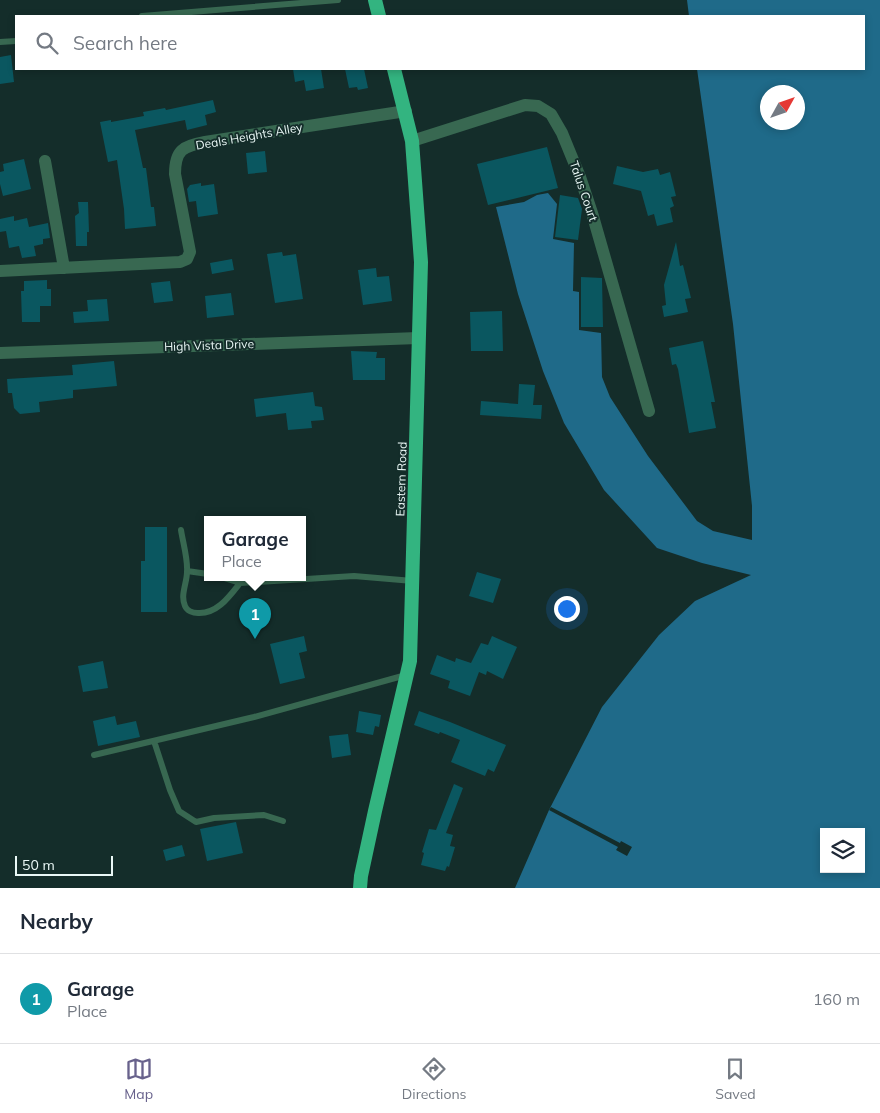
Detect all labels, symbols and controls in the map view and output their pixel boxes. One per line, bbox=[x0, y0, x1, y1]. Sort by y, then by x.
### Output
search box bbox=[15, 15, 865, 70]
icon: search bbox=[33, 29, 61, 57]
text: Search here bbox=[73, 31, 177, 55]
north arrow bbox=[760, 85, 805, 130]
street label: Deals Heights Alley bbox=[194, 119, 304, 153]
street label: Talus Court bbox=[567, 159, 601, 223]
street label: High Vista Drive bbox=[164, 336, 254, 354]
street label: Eastern Road bbox=[392, 441, 410, 517]
popup bbox=[204, 516, 306, 581]
text: Garage bbox=[221, 527, 289, 551]
text: Place bbox=[221, 551, 262, 571]
your location bbox=[554, 596, 580, 622]
pin: 1 bbox=[239, 598, 271, 639]
map controls bbox=[820, 828, 865, 873]
button: layers bbox=[820, 828, 865, 873]
scale bar bbox=[15, 853, 112, 876]
text: 50 m bbox=[22, 856, 55, 874]
text: Nearby bbox=[20, 908, 93, 934]
text: Garage bbox=[67, 977, 134, 1001]
text: 1 bbox=[31, 989, 41, 1009]
text: 160 m bbox=[813, 989, 860, 1009]
text: Place bbox=[67, 1001, 107, 1021]
tab: Map bbox=[124, 1055, 153, 1103]
tab: Directions bbox=[402, 1055, 467, 1103]
tab: Saved bbox=[715, 1055, 756, 1103]

